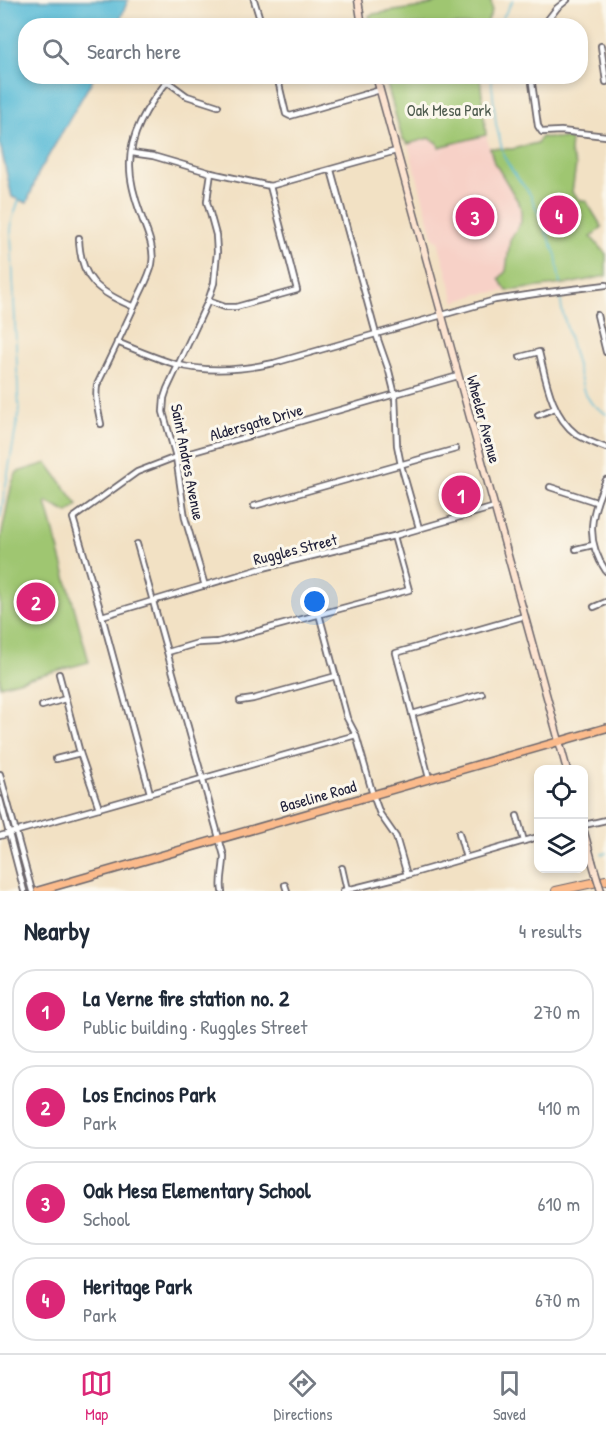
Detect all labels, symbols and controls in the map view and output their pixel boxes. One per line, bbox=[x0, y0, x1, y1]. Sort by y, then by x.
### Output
search box bbox=[18, 18, 588, 84]
icon: search bbox=[39, 35, 72, 68]
text: Search here bbox=[87, 36, 181, 66]
park label: Oak Mesa Park bbox=[407, 99, 491, 121]
pin: 4 bbox=[540, 192, 578, 238]
pin: 3 bbox=[456, 194, 494, 240]
street label: Wheeler Avenue bbox=[462, 373, 506, 466]
street label: Aldersgate Drive bbox=[207, 398, 306, 446]
street label: Saint Andres Avenue bbox=[166, 402, 210, 523]
pin: 1 bbox=[442, 472, 480, 518]
street label: Ruggles Street bbox=[251, 528, 340, 570]
pin: 2 bbox=[16, 580, 56, 624]
your location bbox=[300, 587, 329, 616]
map controls bbox=[534, 765, 588, 873]
button: locate bbox=[534, 765, 588, 819]
street label: Baseline Road bbox=[277, 775, 359, 817]
button: layers bbox=[534, 819, 588, 873]
text: Nearby bbox=[24, 913, 90, 948]
text: 4 results bbox=[519, 917, 582, 944]
text: La Verne fire station no. 2 bbox=[83, 983, 289, 1013]
text: 1 bbox=[42, 998, 49, 1025]
text: 270 m bbox=[534, 998, 580, 1025]
text: Public building · Ruggles Street bbox=[83, 1013, 308, 1040]
text: Los Encinos Park bbox=[83, 1079, 216, 1109]
text: 2 bbox=[41, 1094, 50, 1121]
text: 410 m bbox=[538, 1094, 580, 1121]
text: Park bbox=[83, 1109, 116, 1136]
text: Oak Mesa Elementary School bbox=[83, 1175, 311, 1205]
text: 3 bbox=[41, 1190, 50, 1217]
text: 610 m bbox=[538, 1190, 580, 1217]
text: School bbox=[83, 1205, 130, 1232]
text: Heritage Park bbox=[83, 1271, 192, 1301]
text: 4 bbox=[42, 1286, 49, 1313]
text: 670 m bbox=[535, 1286, 580, 1313]
text: Park bbox=[83, 1301, 116, 1328]
tab: Map bbox=[80, 1367, 113, 1425]
tab: Directions bbox=[274, 1367, 332, 1425]
tab: Saved bbox=[493, 1367, 526, 1425]

